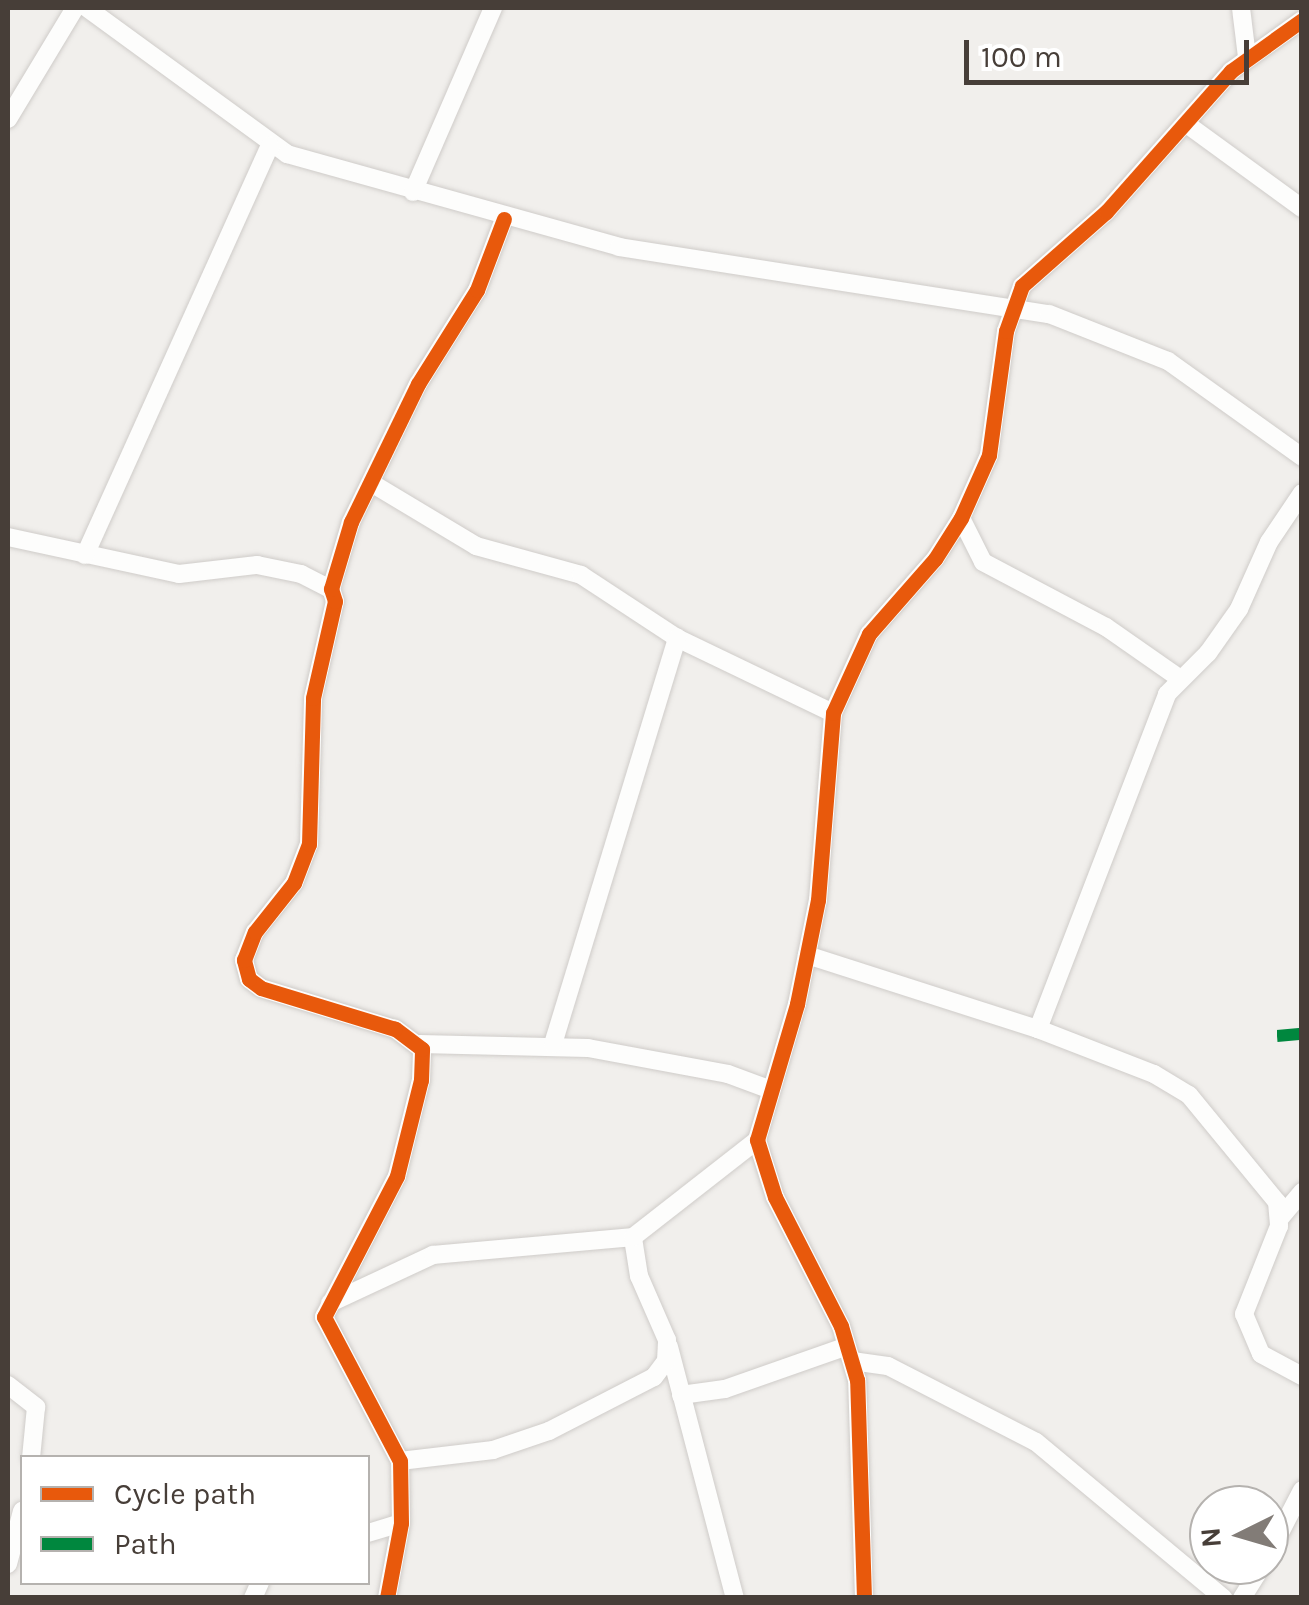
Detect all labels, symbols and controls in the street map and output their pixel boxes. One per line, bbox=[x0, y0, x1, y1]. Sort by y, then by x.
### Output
scale bar bbox=[969, 20, 1254, 82]
text: 100 m bbox=[981, 39, 1062, 75]
legend bbox=[20, 1455, 370, 1585]
text: Cycle path bbox=[114, 1476, 256, 1512]
north arrow bbox=[1189, 1485, 1289, 1585]
text: Path bbox=[114, 1526, 177, 1562]
text: N bbox=[1193, 1526, 1228, 1549]

